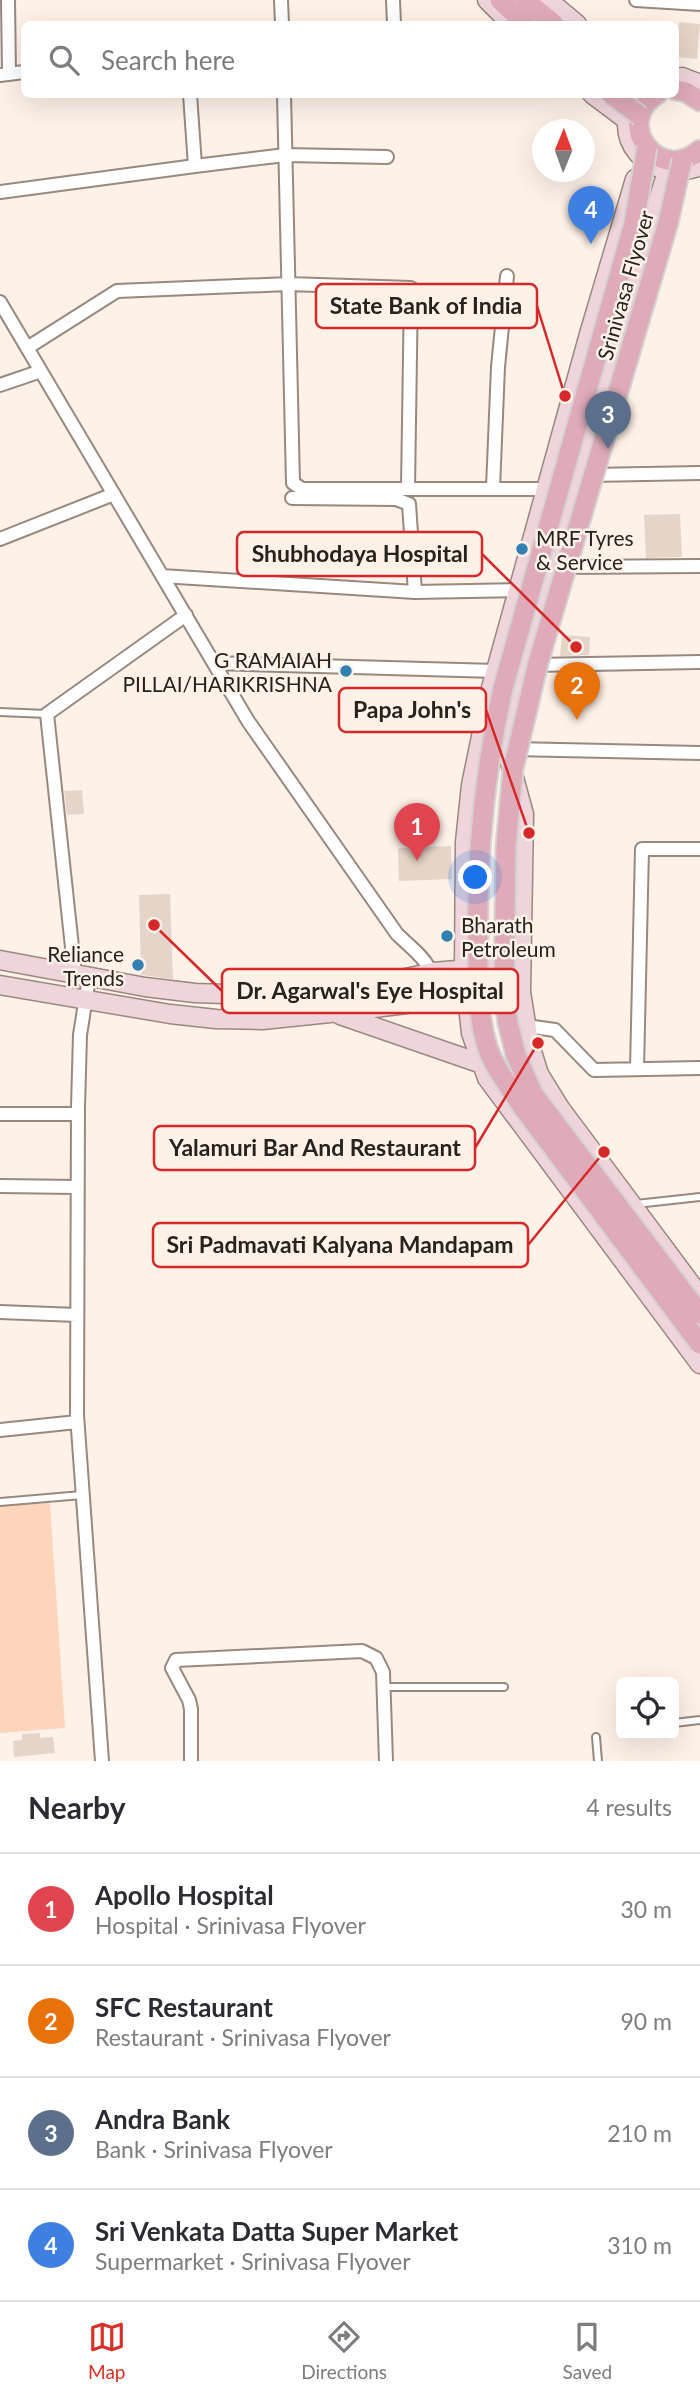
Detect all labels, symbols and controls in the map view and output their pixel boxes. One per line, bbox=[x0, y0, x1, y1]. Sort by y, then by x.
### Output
search box bbox=[21, 21, 679, 98]
icon: search bbox=[45, 41, 83, 79]
text: Search here bbox=[101, 44, 235, 76]
north arrow bbox=[532, 119, 595, 182]
pin: 4 bbox=[568, 186, 614, 244]
street label: Srinivasa Flyover bbox=[592, 207, 658, 363]
callout: State Bank of India bbox=[316, 284, 537, 328]
text: State Bank of India bbox=[330, 291, 522, 319]
pin: 3 bbox=[585, 391, 631, 449]
place label: MRF Tyres & Service bbox=[536, 525, 634, 574]
callout: Shubhodaya Hospital bbox=[237, 532, 482, 576]
text: Shubhodaya Hospital bbox=[252, 539, 468, 567]
marker: MRF Tyres & Service bbox=[514, 541, 530, 557]
place label: G RAMAIAH PILLAI/HARIKRISHNA bbox=[122, 647, 333, 696]
pin: 2 bbox=[554, 662, 600, 720]
marker: G RAMAIAH PILLAI/HARIKRISHNA bbox=[338, 663, 354, 679]
callout: Papa John's bbox=[339, 688, 486, 732]
text: Papa John's bbox=[353, 695, 471, 723]
pin: 1 bbox=[394, 803, 440, 861]
your location bbox=[458, 860, 492, 894]
place label: Bharath Petroleum bbox=[461, 912, 556, 961]
marker: Bharath Petroleum bbox=[439, 928, 455, 944]
place label: Reliance Trends bbox=[47, 941, 124, 990]
marker: Reliance Trends bbox=[130, 957, 146, 973]
callout: Dr. Agarwal's Eye Hospital bbox=[222, 969, 518, 1013]
text: Dr. Agarwal's Eye Hospital bbox=[236, 976, 504, 1004]
callout: Yalamuri Bar And Restaurant bbox=[154, 1126, 475, 1170]
text: Yalamuri Bar And Restaurant bbox=[168, 1133, 461, 1161]
callout: Sri Padmavati Kalyana Mandapam bbox=[153, 1223, 528, 1267]
text: Sri Padmavati Kalyana Mandapam bbox=[166, 1230, 514, 1258]
map controls bbox=[616, 1677, 679, 1740]
button: locate bbox=[616, 1677, 679, 1740]
text: Nearby bbox=[28, 1789, 126, 1825]
text: 4 results bbox=[586, 1793, 672, 1821]
text: Apollo Hospital bbox=[95, 1879, 274, 1911]
text: 1 bbox=[44, 1895, 58, 1923]
text: 30 m bbox=[621, 1895, 672, 1923]
text: Hospital · Srinivasa Flyover bbox=[95, 1911, 366, 1939]
text: SFC Restaurant bbox=[95, 1991, 273, 2023]
text: 2 bbox=[44, 2007, 58, 2035]
text: 90 m bbox=[621, 2007, 672, 2035]
text: Restaurant · Srinivasa Flyover bbox=[95, 2023, 391, 2051]
text: Andra Bank bbox=[95, 2103, 230, 2135]
text: 3 bbox=[44, 2119, 58, 2147]
text: 210 m bbox=[607, 2119, 672, 2147]
text: Bank · Srinivasa Flyover bbox=[95, 2135, 333, 2163]
text: Sri Venkata Datta Super Market bbox=[95, 2215, 458, 2247]
text: 4 bbox=[44, 2231, 58, 2259]
text: 310 m bbox=[607, 2231, 672, 2259]
text: Supermarket · Srinivasa Flyover bbox=[95, 2247, 411, 2275]
tab: Map bbox=[88, 2318, 126, 2383]
tab: Directions bbox=[301, 2318, 387, 2383]
tab: Saved bbox=[563, 2318, 612, 2383]

